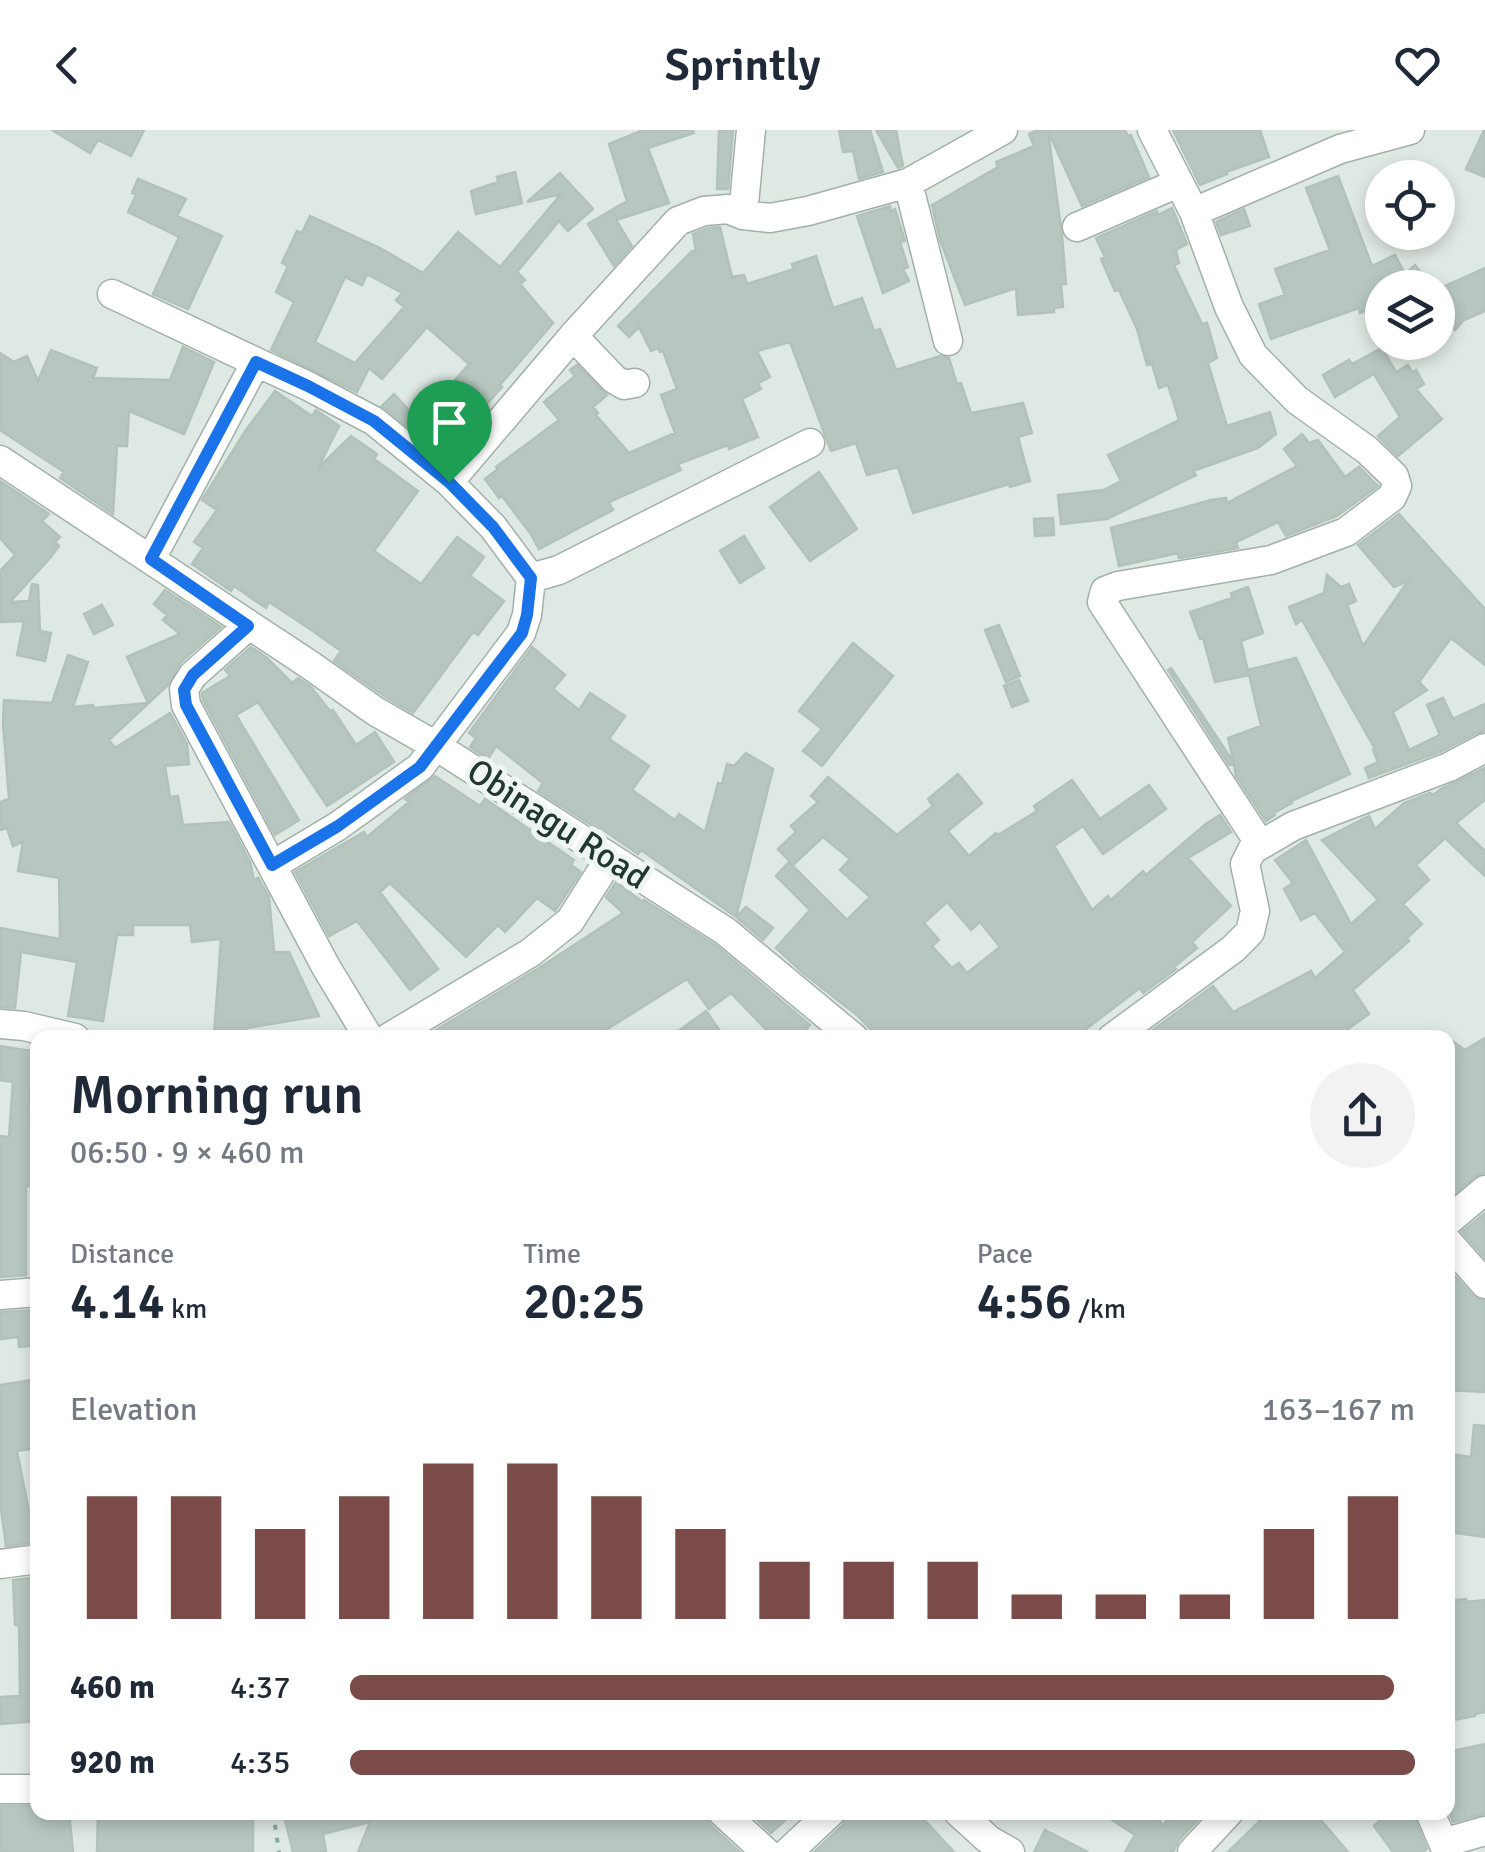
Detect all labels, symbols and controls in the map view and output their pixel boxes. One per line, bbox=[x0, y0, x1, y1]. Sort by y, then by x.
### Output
icon: back bbox=[40, 38, 95, 93]
text: Sprintly bbox=[665, 38, 820, 93]
icon: heart bbox=[1390, 38, 1445, 93]
map controls bbox=[1365, 160, 1455, 360]
button: locate bbox=[1365, 160, 1455, 250]
button: layers bbox=[1365, 270, 1455, 360]
pin bbox=[407, 380, 492, 483]
icon: arrive bbox=[422, 395, 477, 450]
street label: Obinagu Road bbox=[459, 749, 657, 899]
text: Morning run bbox=[70, 1061, 363, 1129]
button: share bbox=[1310, 1063, 1415, 1168]
text: 06:50 · 9 × 460 m bbox=[70, 1133, 305, 1172]
text: Distance bbox=[70, 1237, 174, 1271]
text: Time bbox=[523, 1237, 581, 1271]
text: Pace bbox=[977, 1237, 1033, 1271]
text: 4.14 bbox=[70, 1271, 165, 1333]
text: 20:25 bbox=[523, 1271, 645, 1333]
text: 4:56 bbox=[977, 1271, 1072, 1333]
text: km bbox=[165, 1292, 207, 1326]
text: /km bbox=[1072, 1292, 1126, 1326]
text: Elevation bbox=[70, 1390, 197, 1429]
text: 163–167 m bbox=[1262, 1390, 1415, 1429]
text: 460 m bbox=[70, 1668, 155, 1707]
text: 4:37 bbox=[230, 1668, 290, 1707]
text: 920 m bbox=[70, 1743, 155, 1782]
text: 4:35 bbox=[230, 1743, 290, 1782]

